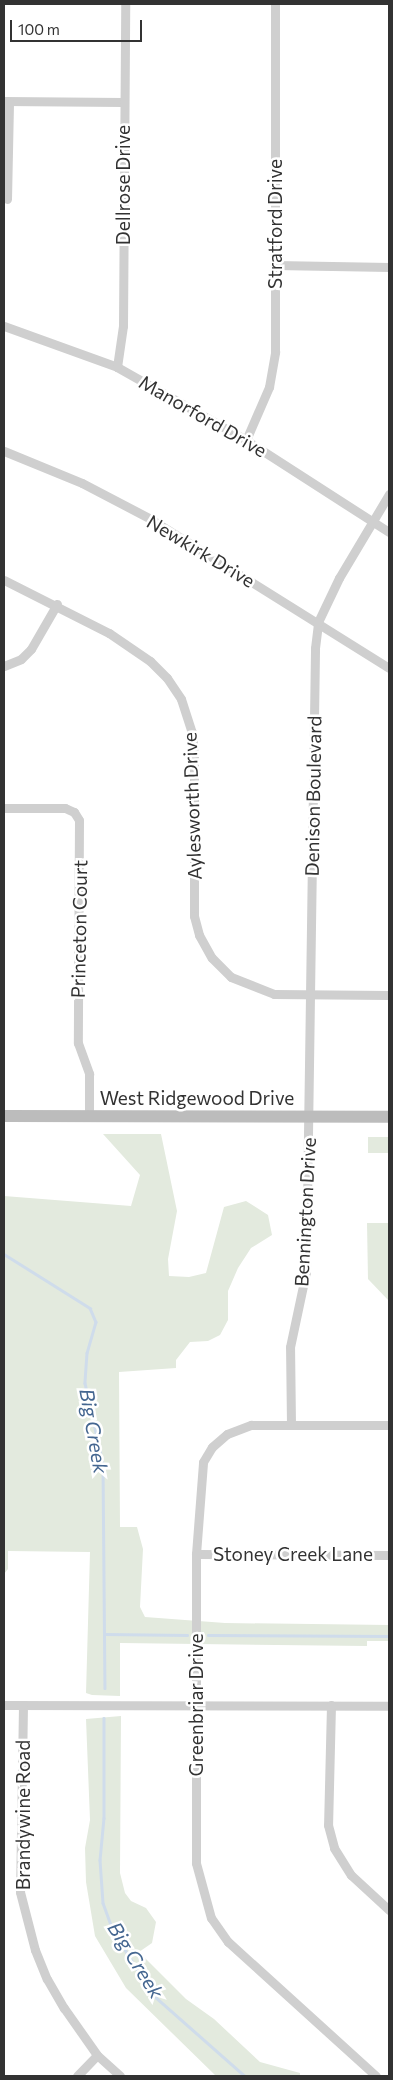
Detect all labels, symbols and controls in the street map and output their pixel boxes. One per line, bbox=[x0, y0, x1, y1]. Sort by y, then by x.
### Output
scale bar bbox=[12, 10, 145, 42]
text: 100 m bbox=[18, 20, 60, 38]
street label: Dellrose Drive bbox=[112, 125, 134, 245]
street label: Stratford Drive bbox=[264, 159, 286, 289]
street label: Manorford Drive bbox=[135, 370, 271, 462]
street label: Newkirk Drive bbox=[143, 510, 259, 592]
street label: Denison Boulevard bbox=[300, 715, 326, 877]
street label: Aylesworth Drive bbox=[178, 732, 206, 880]
street label: Princeton Court bbox=[66, 860, 92, 998]
street label: West Ridgewood Drive bbox=[100, 1087, 294, 1109]
street label: Bennington Drive bbox=[290, 1137, 320, 1287]
water label: Big Creek bbox=[75, 1387, 113, 1475]
street label: Stoney Creek Lane bbox=[213, 1543, 373, 1565]
street label: Greenbriar Drive bbox=[185, 1634, 207, 1776]
street label: Brandywine Road bbox=[12, 1740, 34, 1890]
water label: Big Creek bbox=[103, 1917, 169, 2003]

